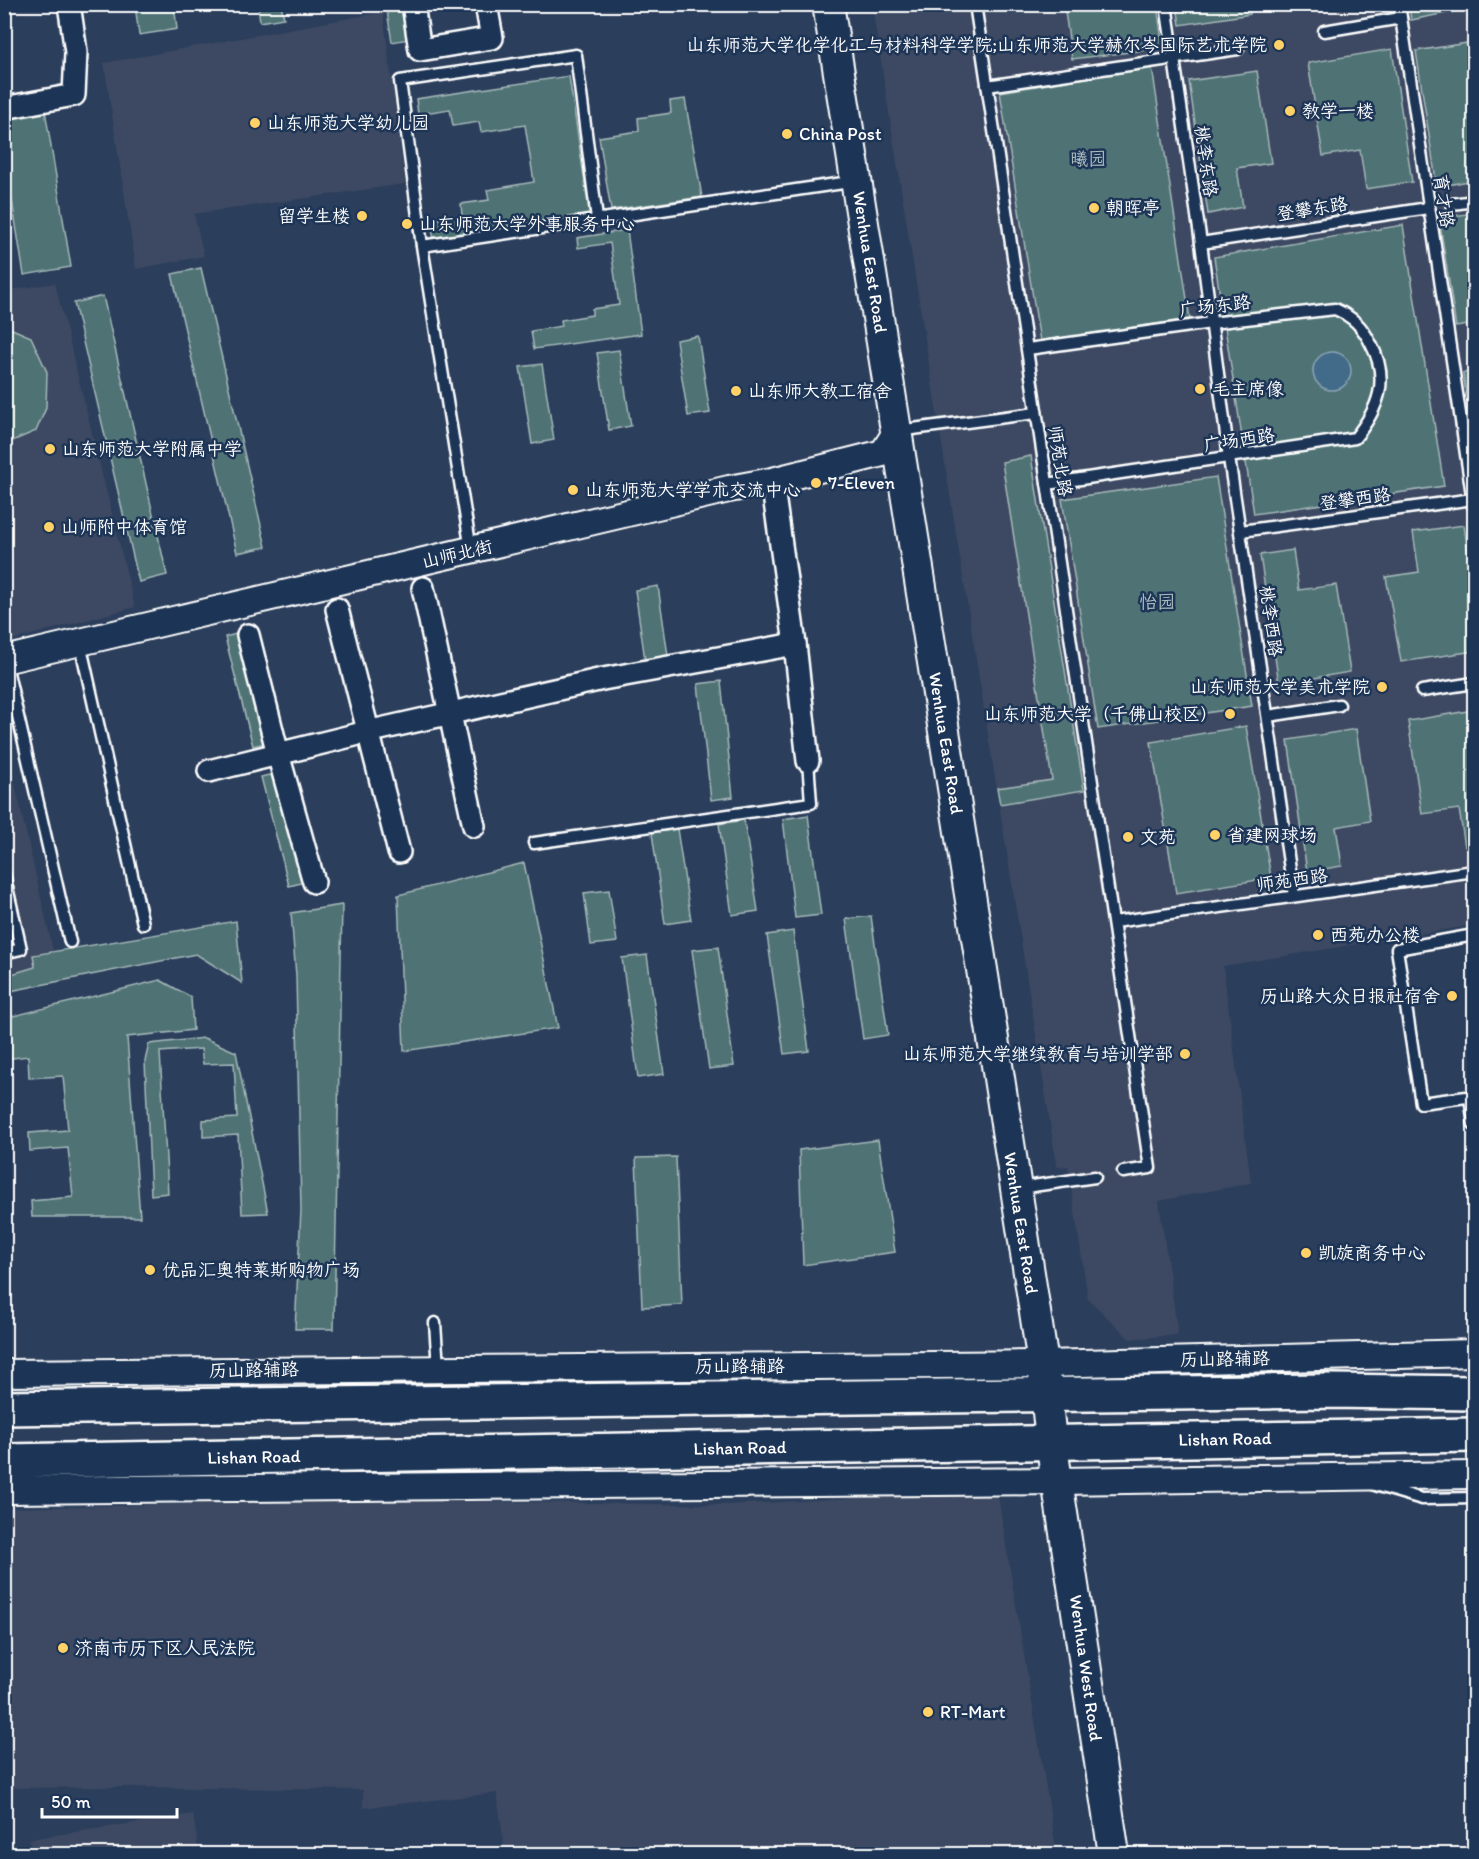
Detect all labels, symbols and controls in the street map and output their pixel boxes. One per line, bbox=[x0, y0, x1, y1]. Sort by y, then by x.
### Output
place label: 山东师范大学化学化工与材料科学学院;山东师范大学赫尔岑国际艺术学院 bbox=[687, 34, 1267, 56]
marker: 山东师范大学化学化工与材料科学学院;山东师范大学赫尔岑国际艺术学院 bbox=[1272, 38, 1286, 52]
place label: 教学一楼 bbox=[1302, 100, 1374, 122]
marker: 教学一楼 bbox=[1283, 104, 1297, 118]
place label: 山东师范大学幼儿园 bbox=[267, 112, 429, 134]
marker: 山东师范大学幼儿园 bbox=[248, 116, 262, 130]
place label: China Post bbox=[799, 123, 882, 145]
street label: 桃李东路 bbox=[1190, 124, 1222, 198]
marker: China Post bbox=[780, 127, 794, 141]
park label: 曦园 bbox=[1070, 148, 1106, 170]
street label: 育才路 bbox=[1429, 173, 1459, 229]
street label: Wenhua East Road bbox=[848, 190, 892, 335]
street label: 登攀东路 bbox=[1275, 193, 1349, 225]
place label: 朝晖亭 bbox=[1106, 197, 1160, 219]
marker: 朝晖亭 bbox=[1087, 201, 1101, 215]
place label: 留学生楼 bbox=[278, 205, 350, 227]
marker: 留学生楼 bbox=[355, 209, 369, 223]
place label: 山东师范大学外事服务中心 bbox=[419, 213, 635, 235]
marker: 山东师范大学外事服务中心 bbox=[400, 217, 414, 231]
street label: 广场东路 bbox=[1178, 291, 1252, 321]
place label: 毛主席像 bbox=[1212, 378, 1284, 400]
place label: 山东师大教工宿舍 bbox=[748, 380, 892, 402]
marker: 毛主席像 bbox=[1193, 382, 1207, 396]
marker: 山东师大教工宿舍 bbox=[729, 384, 743, 398]
street label: 师苑北路 bbox=[1044, 424, 1076, 498]
street label: 广场西路 bbox=[1202, 424, 1276, 456]
place label: 山东师范大学附属中学 bbox=[62, 438, 242, 460]
marker: 山东师范大学附属中学 bbox=[43, 442, 57, 456]
place label: 7-Eleven bbox=[828, 472, 895, 494]
marker: 7-Eleven bbox=[809, 476, 823, 490]
place label: 山东师范大学学术交流中心 bbox=[585, 479, 801, 501]
marker: 山东师范大学学术交流中心 bbox=[566, 483, 580, 497]
street label: 登攀西路 bbox=[1318, 483, 1392, 515]
place label: 山师附中体育馆 bbox=[61, 516, 187, 538]
marker: 山师附中体育馆 bbox=[42, 520, 56, 534]
street label: 山师北街 bbox=[419, 535, 495, 573]
street label: 桃李西路 bbox=[1255, 584, 1287, 658]
park label: 怡园 bbox=[1139, 591, 1175, 613]
street label: Wenhua East Road bbox=[924, 671, 968, 816]
place label: 山东师范大学美术学院 bbox=[1190, 676, 1370, 698]
marker: 山东师范大学美术学院 bbox=[1375, 680, 1389, 694]
place label: 山东师范大学（千佛山校区） bbox=[984, 703, 1218, 725]
marker: 山东师范大学（千佛山校区） bbox=[1223, 707, 1237, 721]
place label: 省建网球场 bbox=[1227, 824, 1317, 846]
place label: 文苑 bbox=[1140, 826, 1176, 848]
marker: 省建网球场 bbox=[1208, 828, 1222, 842]
marker: 文苑 bbox=[1121, 830, 1135, 844]
street label: 师苑西路 bbox=[1255, 864, 1329, 896]
place label: 西苑办公楼 bbox=[1330, 924, 1420, 946]
marker: 西苑办公楼 bbox=[1311, 928, 1325, 942]
place label: 历山路大众日报社宿舍 bbox=[1260, 985, 1440, 1007]
marker: 历山路大众日报社宿舍 bbox=[1445, 989, 1459, 1003]
place label: 山东师范大学继续教育与培训学部 bbox=[903, 1043, 1173, 1065]
marker: 山东师范大学继续教育与培训学部 bbox=[1178, 1047, 1192, 1061]
street label: Wenhua East Road bbox=[999, 1151, 1043, 1296]
place label: 凯旋商务中心 bbox=[1318, 1242, 1426, 1264]
marker: 凯旋商务中心 bbox=[1299, 1246, 1313, 1260]
place label: 优品汇奥特莱斯购物广场 bbox=[162, 1259, 360, 1281]
marker: 优品汇奥特莱斯购物广场 bbox=[143, 1263, 157, 1277]
street label: 历山路辅路 bbox=[1180, 1347, 1270, 1371]
street label: 历山路辅路 bbox=[695, 1355, 785, 1377]
street label: 历山路辅路 bbox=[209, 1358, 299, 1382]
street label: Lishan Road bbox=[1178, 1427, 1272, 1451]
street label: Lishan Road bbox=[693, 1436, 787, 1460]
street label: Lishan Road bbox=[207, 1445, 301, 1469]
street label: Wenhua West Road bbox=[1065, 1593, 1107, 1743]
place label: 济南市历下区人民法院 bbox=[75, 1637, 255, 1659]
marker: 济南市历下区人民法院 bbox=[56, 1641, 70, 1655]
place label: RT-Mart bbox=[940, 1701, 1006, 1723]
marker: RT-Mart bbox=[921, 1705, 935, 1719]
scale bar bbox=[42, 1781, 177, 1819]
text: 50 m bbox=[51, 1791, 91, 1813]

